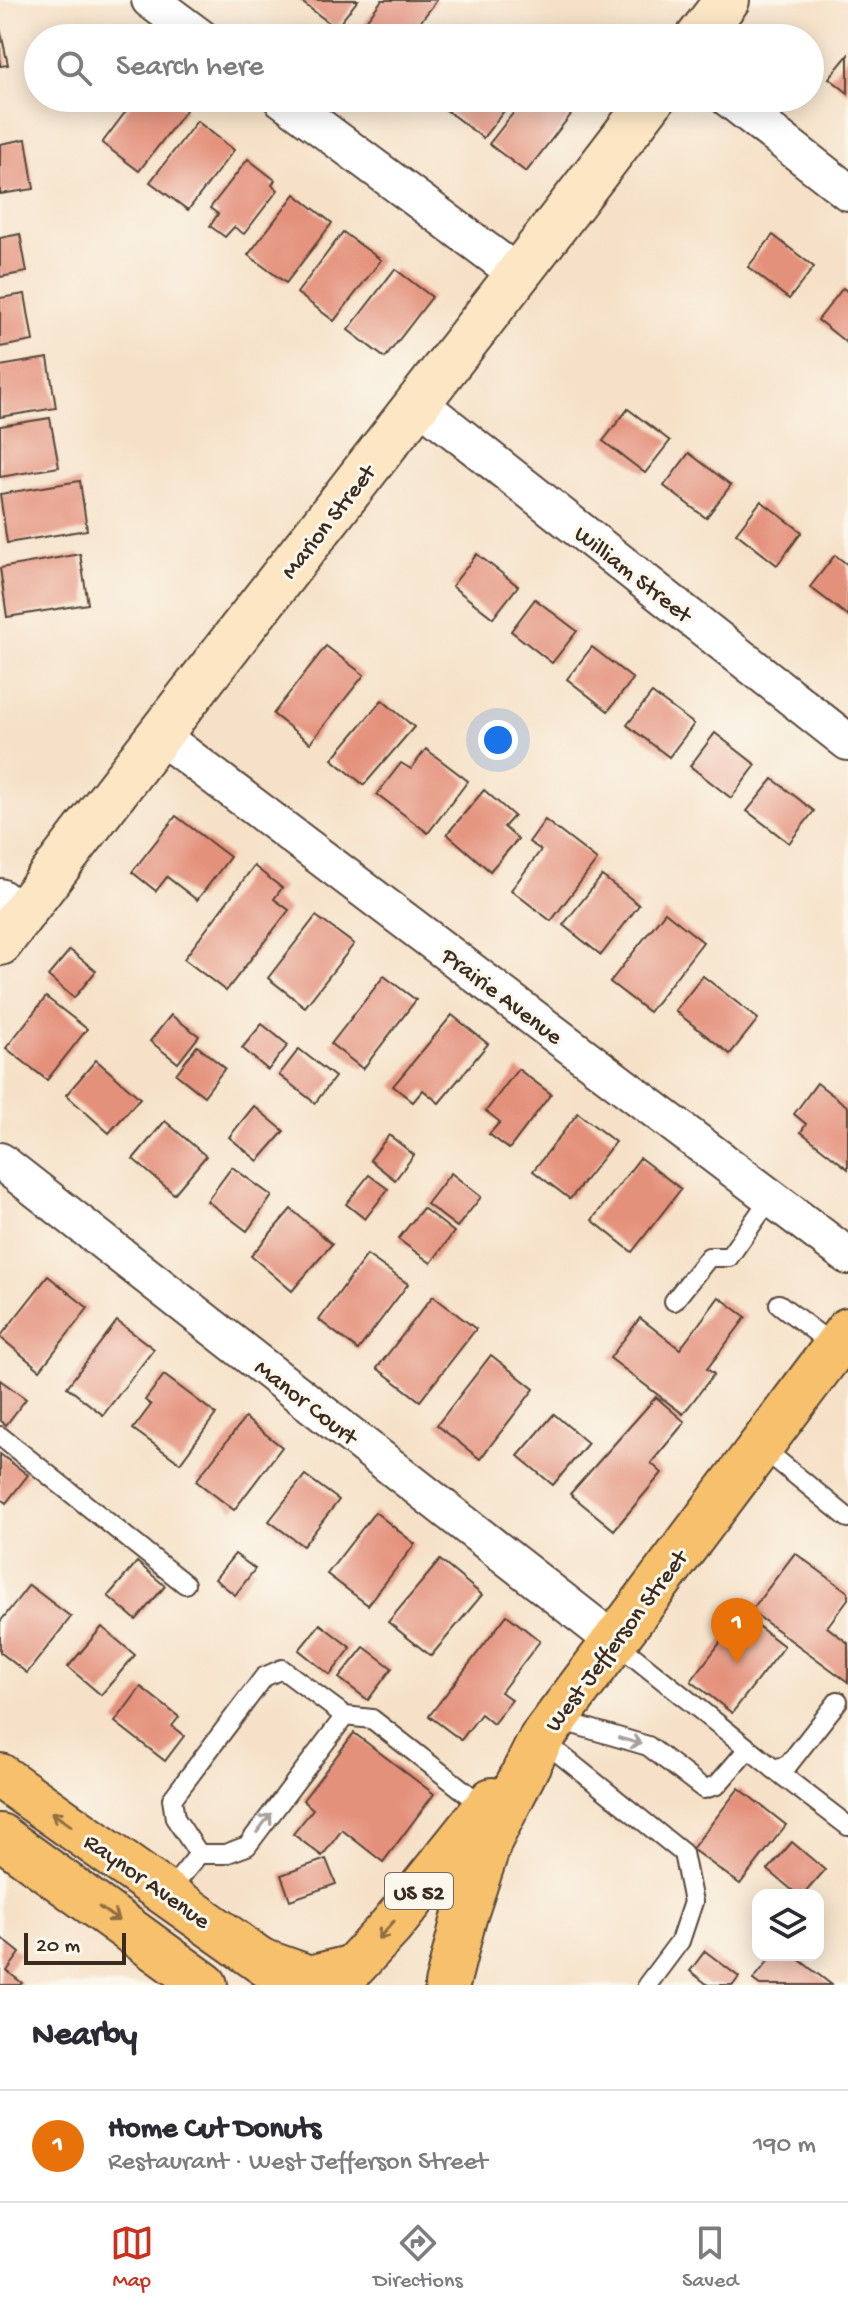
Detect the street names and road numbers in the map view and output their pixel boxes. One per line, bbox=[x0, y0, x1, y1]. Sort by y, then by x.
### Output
street label: Marion Street bbox=[276, 458, 385, 586]
street label: William Street bbox=[567, 521, 698, 632]
street label: Prairie Avenue bbox=[434, 942, 568, 1053]
street label: Manor Court bbox=[247, 1354, 364, 1454]
street label: West Jefferson Street bbox=[540, 1544, 697, 1739]
street label: Raynor Avenue bbox=[77, 1829, 215, 1938]
road number: US 52 bbox=[385, 1873, 453, 1909]

